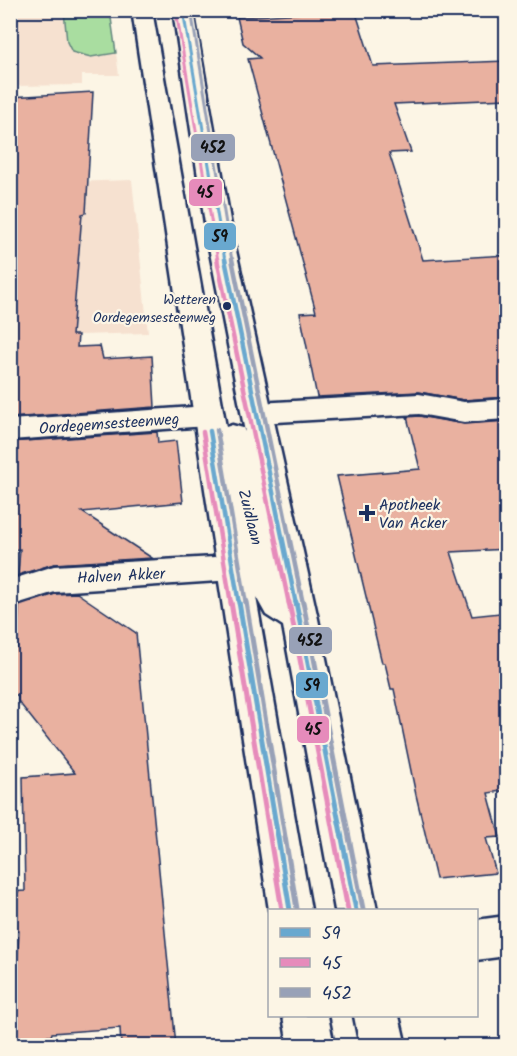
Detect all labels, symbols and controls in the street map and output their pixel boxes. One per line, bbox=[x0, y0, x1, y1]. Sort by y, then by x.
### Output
line badge: 452 bbox=[190, 133, 236, 162]
text: 452 bbox=[200, 136, 226, 161]
line badge: 45 bbox=[188, 178, 223, 207]
text: 45 bbox=[197, 181, 215, 206]
line badge: 59 bbox=[203, 222, 237, 251]
text: 59 bbox=[211, 225, 228, 250]
place label: Wetteren Oordegemsesteenweg bbox=[93, 289, 216, 329]
marker: Wetteren Oordegemsesteenweg bbox=[221, 300, 233, 312]
street label: Oordegemsesteenweg bbox=[38, 407, 180, 442]
street label: Zuidlaan bbox=[231, 487, 269, 548]
place label: Apotheek Van Acker bbox=[379, 493, 449, 536]
marker: Apotheek Van Acker bbox=[360, 506, 374, 520]
street label: Halven Akker bbox=[76, 562, 168, 591]
line badge: 452 bbox=[288, 626, 333, 655]
text: 452 bbox=[297, 629, 323, 654]
line badge: 59 bbox=[295, 671, 329, 699]
text: 59 bbox=[303, 674, 320, 699]
line badge: 45 bbox=[296, 715, 330, 744]
text: 45 bbox=[305, 718, 323, 743]
legend bbox=[268, 909, 478, 1017]
text: 59 bbox=[322, 920, 341, 949]
text: 45 bbox=[322, 950, 343, 979]
text: 452 bbox=[322, 980, 352, 1009]

